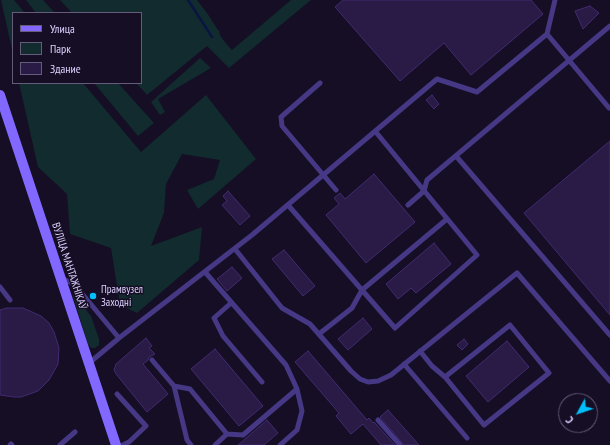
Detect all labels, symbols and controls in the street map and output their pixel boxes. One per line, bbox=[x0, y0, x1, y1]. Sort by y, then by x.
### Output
legend bbox=[12, 12, 142, 84]
text: Улица bbox=[50, 21, 75, 36]
text: Парк bbox=[50, 41, 71, 56]
text: Здание bbox=[50, 61, 81, 76]
street label: ВУЛІЦА МАНТАЖНІКАЎ bbox=[49, 221, 89, 311]
place label: Прамвузел Заходні bbox=[101, 283, 143, 309]
marker: Прамвузел Заходні bbox=[88, 291, 98, 301]
north arrow bbox=[558, 393, 598, 433]
text: С bbox=[563, 414, 577, 426]

